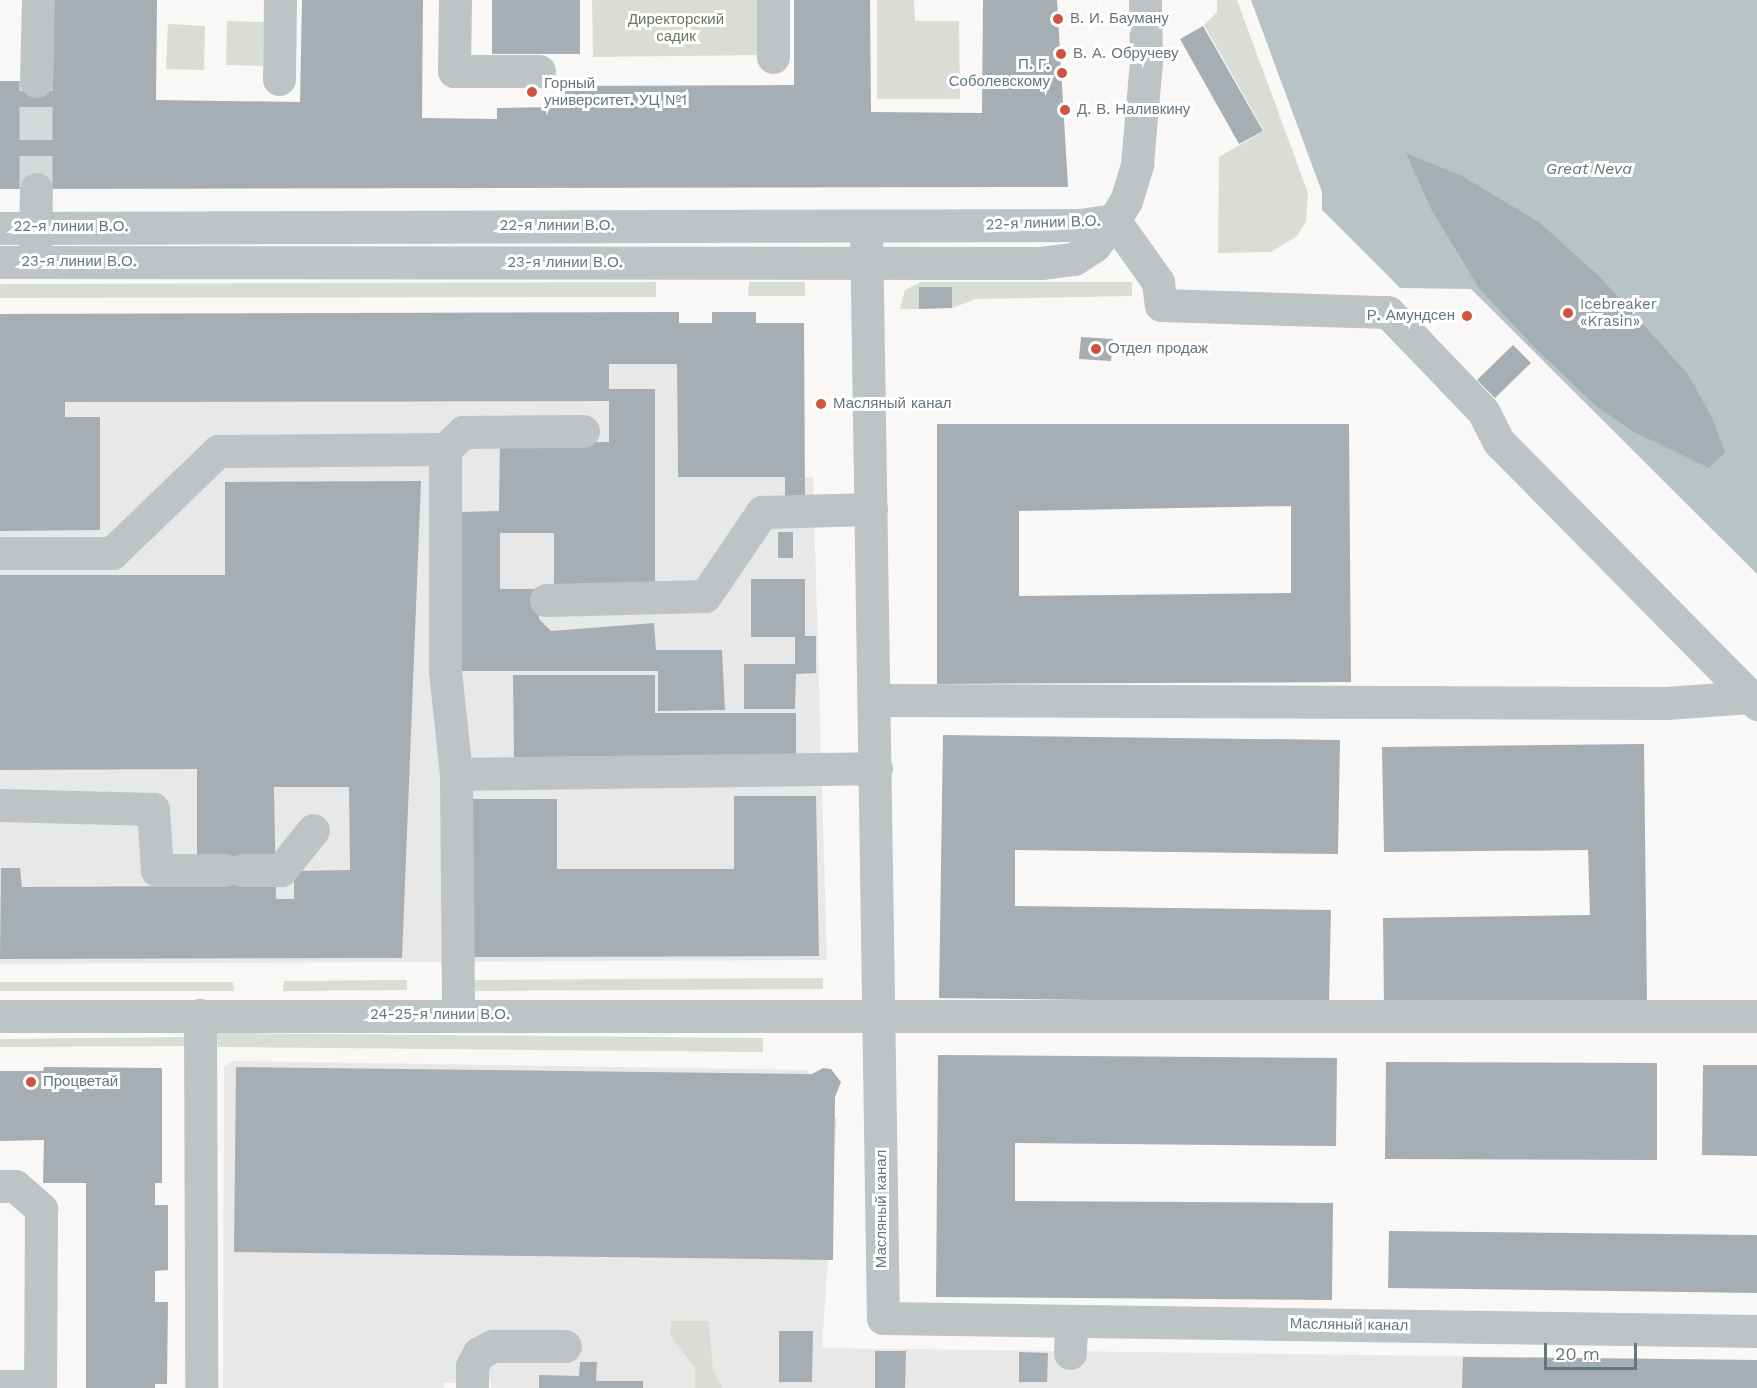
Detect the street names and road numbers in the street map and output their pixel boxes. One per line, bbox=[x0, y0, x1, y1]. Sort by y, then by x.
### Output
street label: 22-я линии В.О. bbox=[985, 212, 1101, 234]
street label: 22-я линии В.О. bbox=[499, 217, 615, 235]
street label: 22-я линии В.О. bbox=[13, 218, 129, 236]
street label: 23-я линии В.О. bbox=[21, 253, 137, 271]
street label: 23-я линии В.О. bbox=[507, 254, 623, 272]
street label: 24-25-я линии В.О. bbox=[370, 1006, 510, 1024]
street label: Масляный канал bbox=[873, 1150, 891, 1268]
street label: Масляный канал bbox=[1290, 1315, 1408, 1335]

